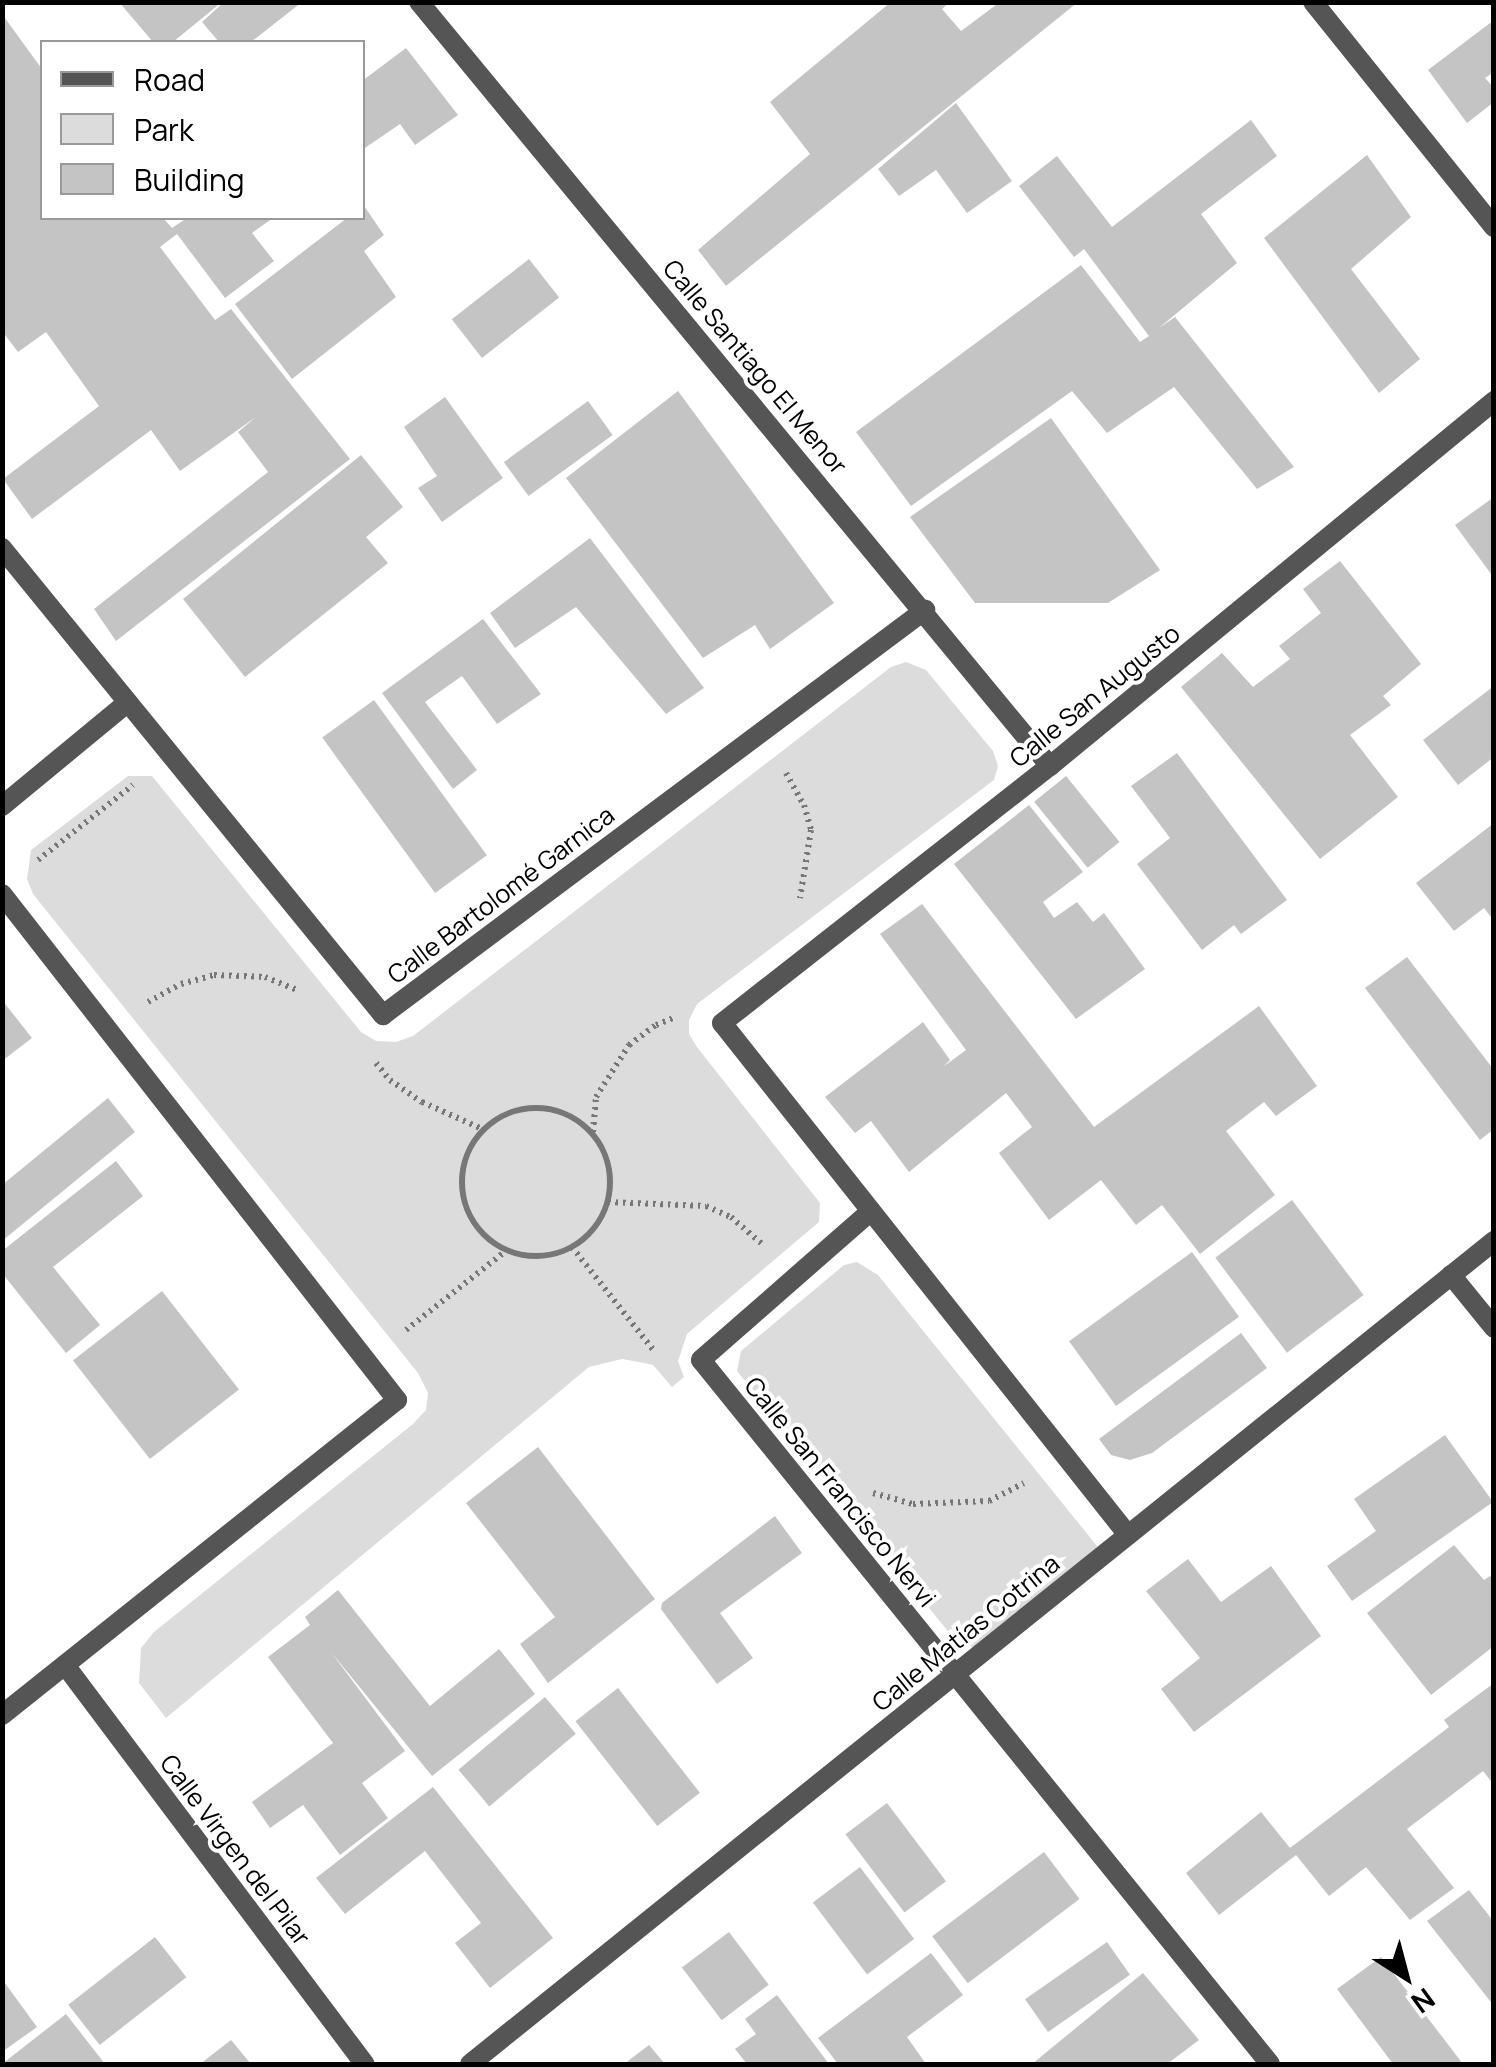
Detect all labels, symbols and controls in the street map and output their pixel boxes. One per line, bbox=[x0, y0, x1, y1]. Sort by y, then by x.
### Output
legend bbox=[40, 40, 365, 220]
text: Road bbox=[134, 59, 205, 100]
text: Park bbox=[134, 109, 194, 150]
text: Building bbox=[134, 159, 245, 200]
street label: Calle Santiago El Menor bbox=[657, 254, 853, 480]
street label: Calle San Augusto bbox=[1004, 618, 1186, 774]
street label: Calle Bartolomé Garnica bbox=[382, 800, 620, 990]
street label: Calle San Francisco Nervi bbox=[738, 1371, 942, 1613]
street label: Calle Matías Cotrina bbox=[866, 1548, 1066, 1718]
street label: Calle Virgen del Pilar bbox=[154, 1749, 316, 1951]
north arrow bbox=[1356, 1927, 1456, 2027]
text: N bbox=[1404, 1980, 1443, 2023]

